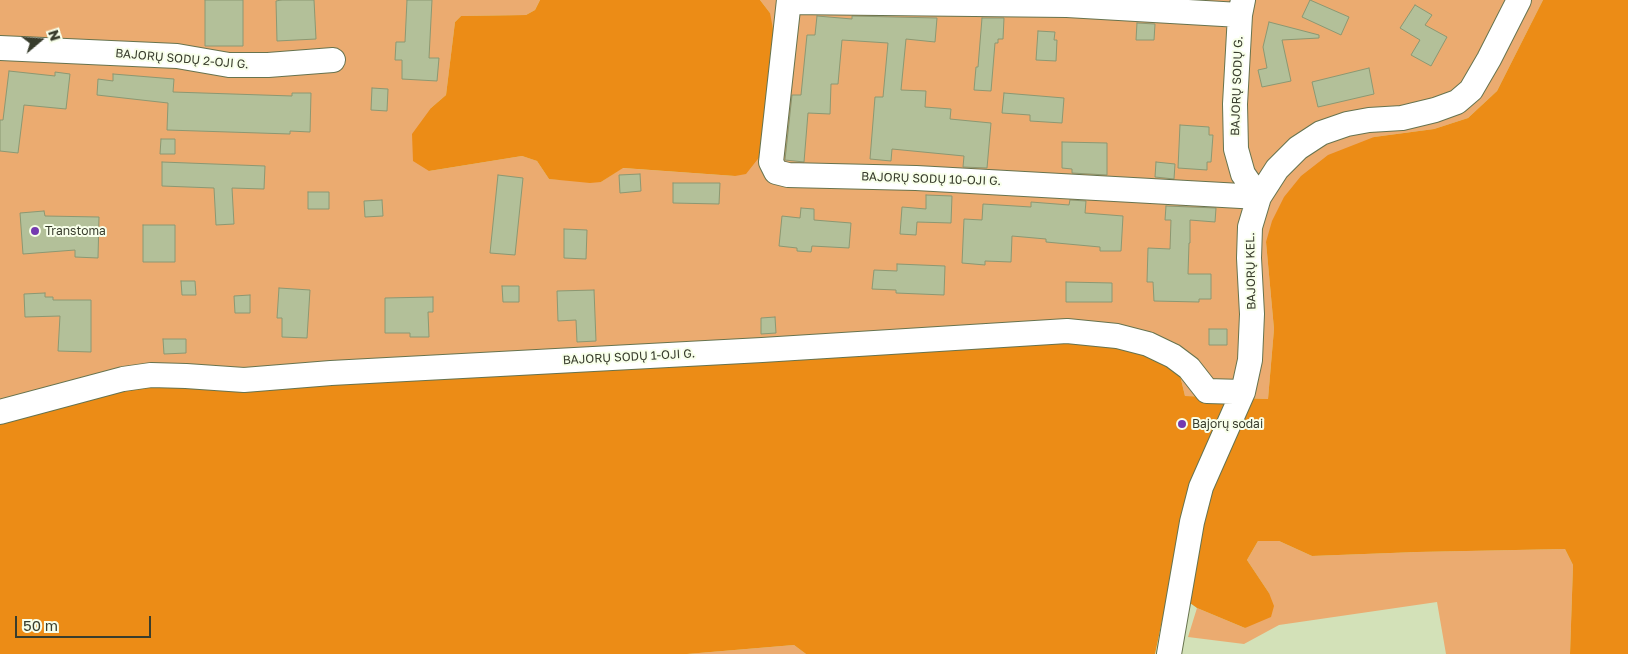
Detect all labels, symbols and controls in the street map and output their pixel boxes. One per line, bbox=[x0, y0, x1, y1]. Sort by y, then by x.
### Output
north arrow bbox=[15, 15, 65, 65]
text: N bbox=[45, 28, 64, 43]
street label: BAJORŲ SODŲ G. bbox=[1228, 36, 1246, 136]
street label: BAJORŲ SODŲ 2-OJI G. bbox=[115, 46, 249, 72]
street label: BAJORŲ SODŲ 10-OJI G. bbox=[861, 169, 1001, 189]
place label: Transtoma bbox=[45, 224, 106, 238]
marker: Transtoma bbox=[29, 225, 41, 237]
street label: BAJORŲ KEL. bbox=[1243, 232, 1259, 310]
street label: BAJORŲ SODŲ 1-OJI G. bbox=[562, 346, 696, 368]
place label: Bajorų sodai bbox=[1192, 417, 1263, 431]
marker: Bajorų sodai bbox=[1176, 418, 1188, 430]
scale bar bbox=[18, 606, 154, 638]
text: 50 m bbox=[23, 616, 58, 634]

